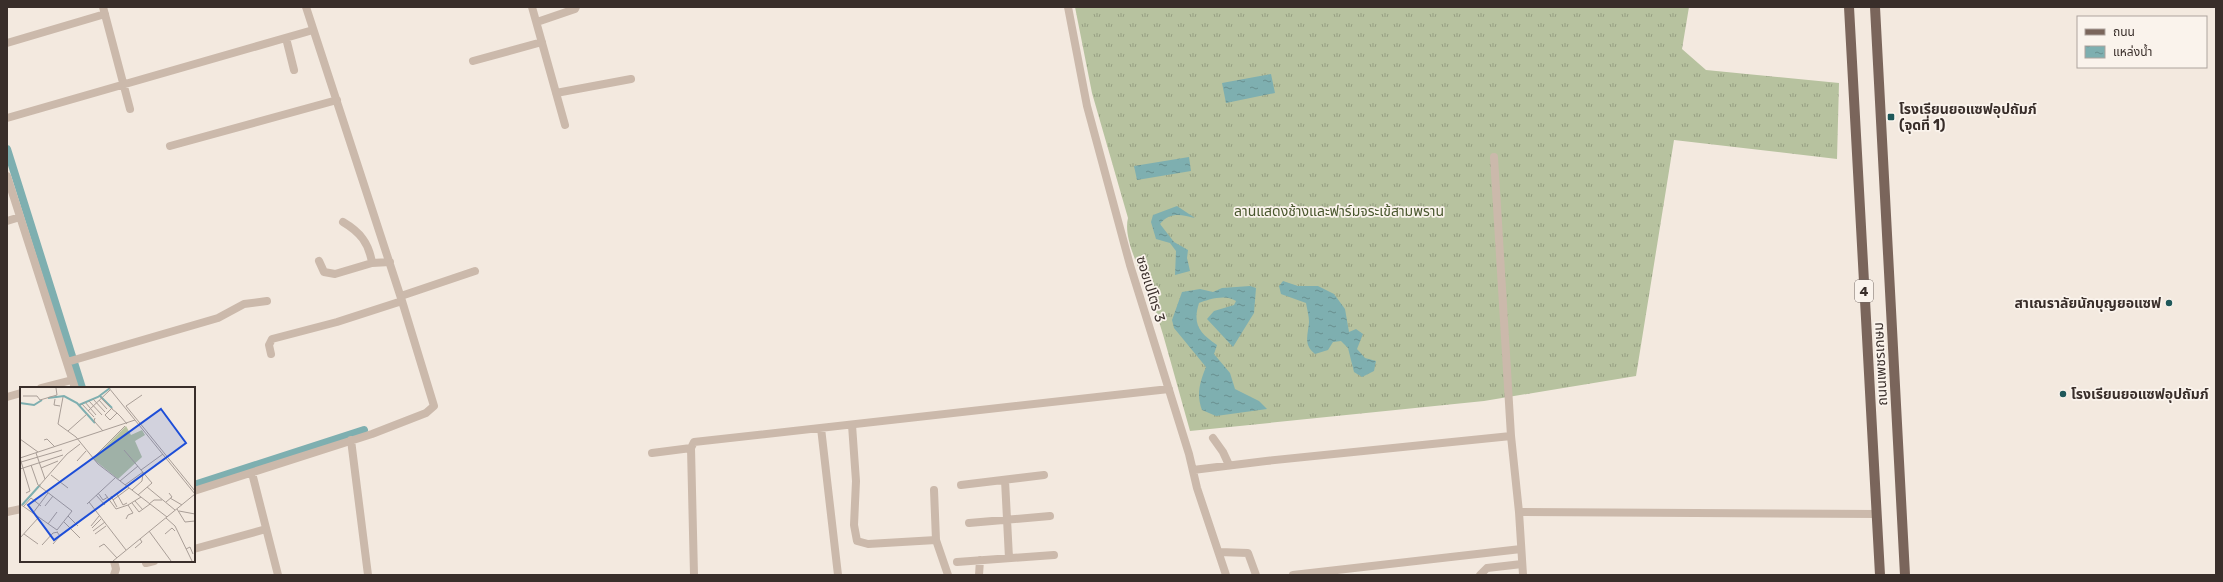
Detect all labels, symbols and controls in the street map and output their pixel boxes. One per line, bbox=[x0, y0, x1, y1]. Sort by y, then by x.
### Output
legend bbox=[2077, 16, 2207, 68]
text: ถนน bbox=[2113, 25, 2135, 39]
text: แหล่งน้ำ bbox=[2113, 43, 2152, 59]
place label: โรงเรียนยอแซฟอุปถัมภ์ (จุดที่ 1) bbox=[1899, 101, 2037, 134]
marker: โรงเรียนยอแซฟอุปถัมภ์ (จุดที่ 1) bbox=[1886, 112, 1896, 122]
park label: ลานแสดงช้างและฟาร์มจระเข้สามพราน bbox=[1234, 203, 1444, 220]
street label: ซอยเปโตร 3 bbox=[1132, 254, 1169, 324]
road number: 4 bbox=[1855, 280, 1873, 302]
place label: สาเณราลัยนักบุญยอแซฟ bbox=[2014, 295, 2161, 312]
marker: สาเณราลัยนักบุญยอแซฟ bbox=[2164, 298, 2174, 308]
street label: ถนนเพชรเกษม bbox=[1870, 322, 1891, 406]
place label: โรงเรียนยอแซฟอุปถัมภ์ bbox=[2071, 386, 2209, 403]
inset map bbox=[20, 387, 195, 562]
marker: โรงเรียนยอแซฟอุปถัมภ์ bbox=[2058, 389, 2068, 399]

